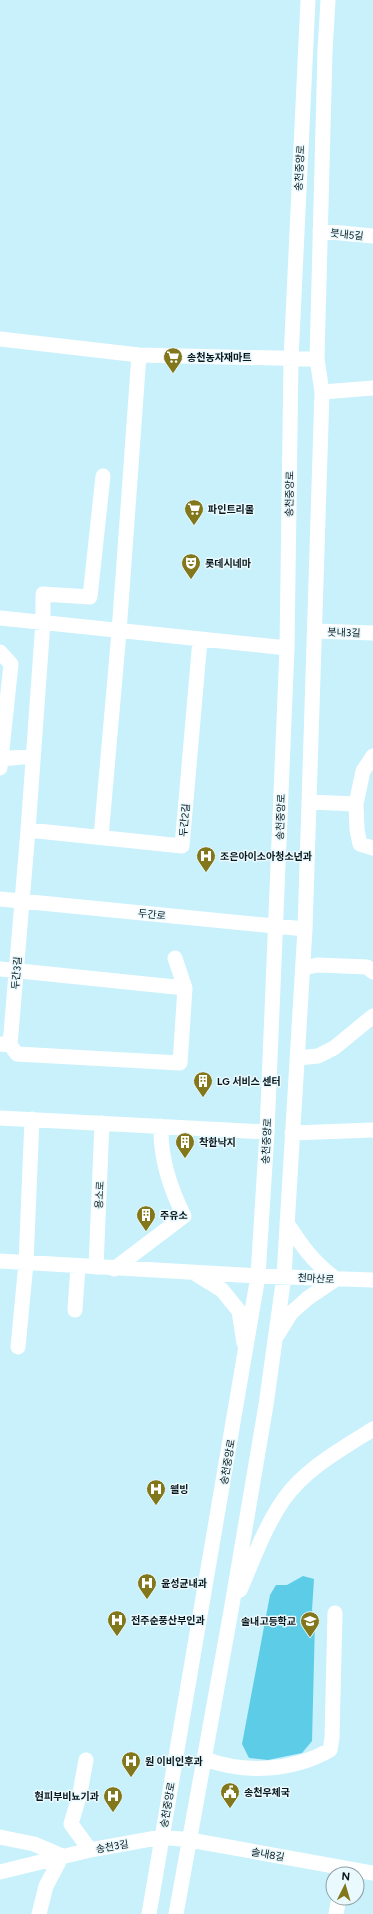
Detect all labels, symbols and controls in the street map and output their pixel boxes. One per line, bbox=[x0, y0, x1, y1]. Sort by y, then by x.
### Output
street label: 송천중앙로 bbox=[292, 145, 307, 191]
street label: 붓내5길 bbox=[330, 226, 364, 243]
supermarket icon: 송천농자재마트 bbox=[162, 346, 184, 374]
place label: 송천농자재마트 bbox=[187, 351, 251, 364]
street label: 송천중앙로 bbox=[283, 471, 296, 517]
supermarket icon: 파인트리몰 bbox=[183, 498, 205, 526]
place label: 파인트리몰 bbox=[208, 503, 254, 516]
theatre icon: 롯데시네마 bbox=[180, 552, 202, 580]
place label: 롯데시네마 bbox=[205, 557, 251, 570]
street label: 붓내3길 bbox=[327, 625, 361, 640]
street label: 송천중앙로 bbox=[273, 794, 288, 840]
street label: 두간2길 bbox=[177, 803, 192, 837]
hospital icon: 조은아이소아청소년과 bbox=[195, 845, 217, 873]
place label: 조은아이소아청소년과 bbox=[220, 850, 312, 863]
street label: 두간로 bbox=[138, 907, 166, 922]
street label: 두간3길 bbox=[9, 956, 24, 990]
building icon: LG 서비스 센터 bbox=[192, 1070, 214, 1098]
place label: LG 서비스 센터 bbox=[217, 1075, 281, 1088]
street label: 송천중앙로 bbox=[259, 1118, 274, 1164]
building icon: 착한낙지 bbox=[174, 1131, 196, 1159]
place label: 착한낙지 bbox=[199, 1136, 236, 1149]
street label: 용소로 bbox=[92, 1181, 107, 1209]
building icon: 주유소 bbox=[135, 1204, 157, 1232]
place label: 주유소 bbox=[160, 1209, 188, 1222]
street label: 천마산로 bbox=[297, 1271, 335, 1286]
street label: 송천중앙로 bbox=[217, 1438, 238, 1486]
hospital icon: 웰빙 bbox=[145, 1478, 167, 1506]
place label: 웰빙 bbox=[170, 1483, 188, 1496]
hospital icon: 윤성균내과 bbox=[136, 1572, 158, 1600]
place label: 윤성균내과 bbox=[161, 1577, 207, 1590]
hospital icon: 전주순풍산부인과 bbox=[106, 1609, 128, 1637]
school or university icon: 솔내고등학교 bbox=[299, 1610, 321, 1638]
place label: 전주순풍산부인과 bbox=[131, 1614, 205, 1627]
place label: 솔내고등학교 bbox=[241, 1615, 296, 1628]
hospital icon: 원 이비인후과 bbox=[120, 1750, 142, 1778]
place label: 원 이비인후과 bbox=[145, 1755, 203, 1768]
street label: 송천중앙로 bbox=[157, 1781, 178, 1829]
public building icon: 송천우체국 bbox=[219, 1781, 241, 1809]
hospital icon: 현피부비뇨기과 bbox=[102, 1785, 124, 1813]
place label: 송천우체국 bbox=[244, 1786, 290, 1799]
place label: 현피부비뇨기과 bbox=[35, 1790, 99, 1803]
street label: 송천3길 bbox=[95, 1837, 129, 1856]
street label: 솔내8길 bbox=[250, 1845, 286, 1864]
north arrow bbox=[325, 1866, 365, 1906]
text: N bbox=[341, 1870, 351, 1883]

